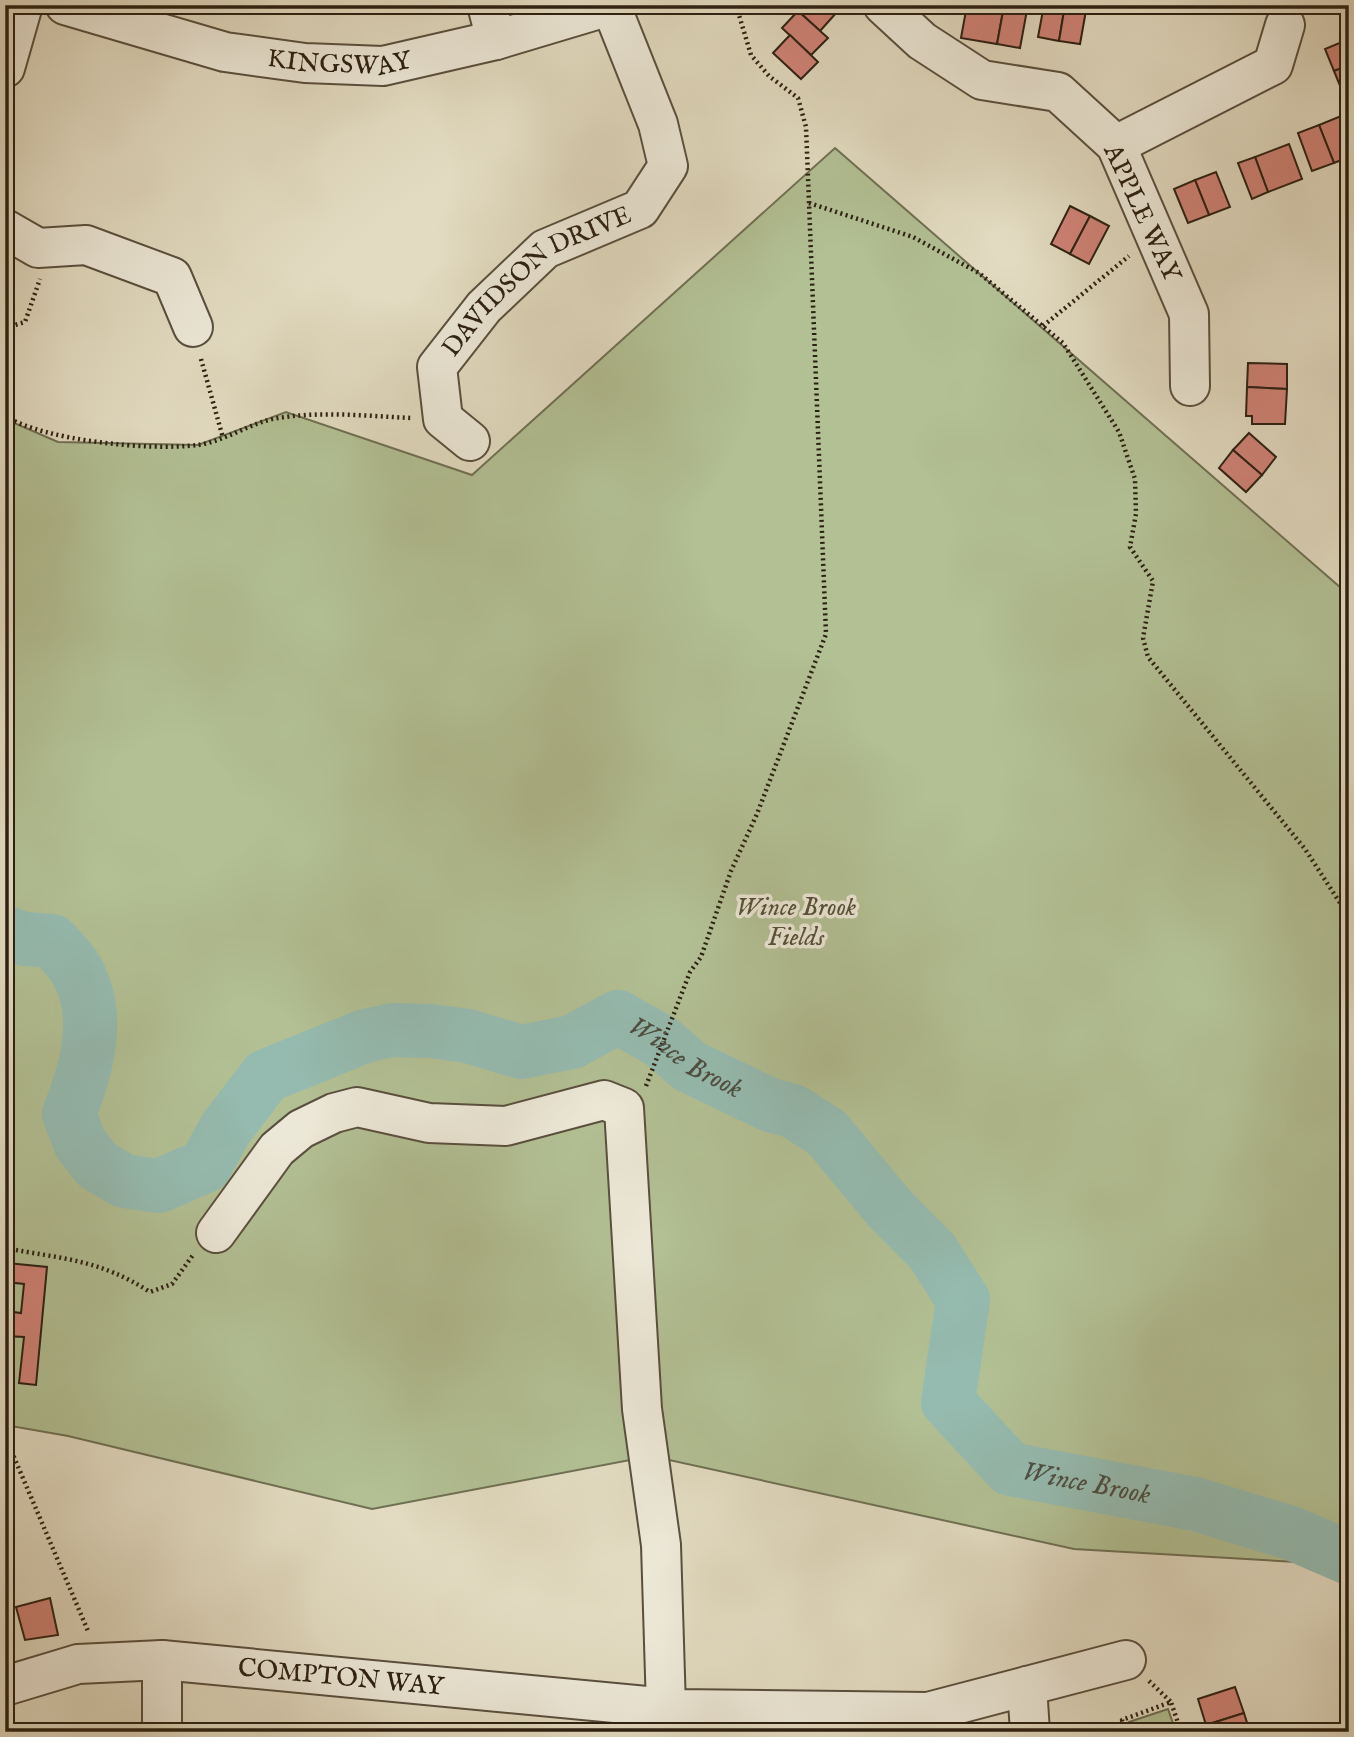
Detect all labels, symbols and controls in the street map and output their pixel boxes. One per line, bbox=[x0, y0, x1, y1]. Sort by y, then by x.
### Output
street label: KINGSWAY bbox=[265, 41, 416, 84]
street label: APPLE WAY bbox=[1095, 138, 1189, 288]
street label: DAVIDSON DRIVE bbox=[435, 198, 636, 364]
park label: Wince Brook Fields bbox=[736, 891, 857, 954]
water label: Wince Brook bbox=[622, 1009, 748, 1107]
water label: Wince Brook bbox=[1019, 1454, 1154, 1513]
street label: COMPTON WAY bbox=[236, 1651, 447, 1703]

